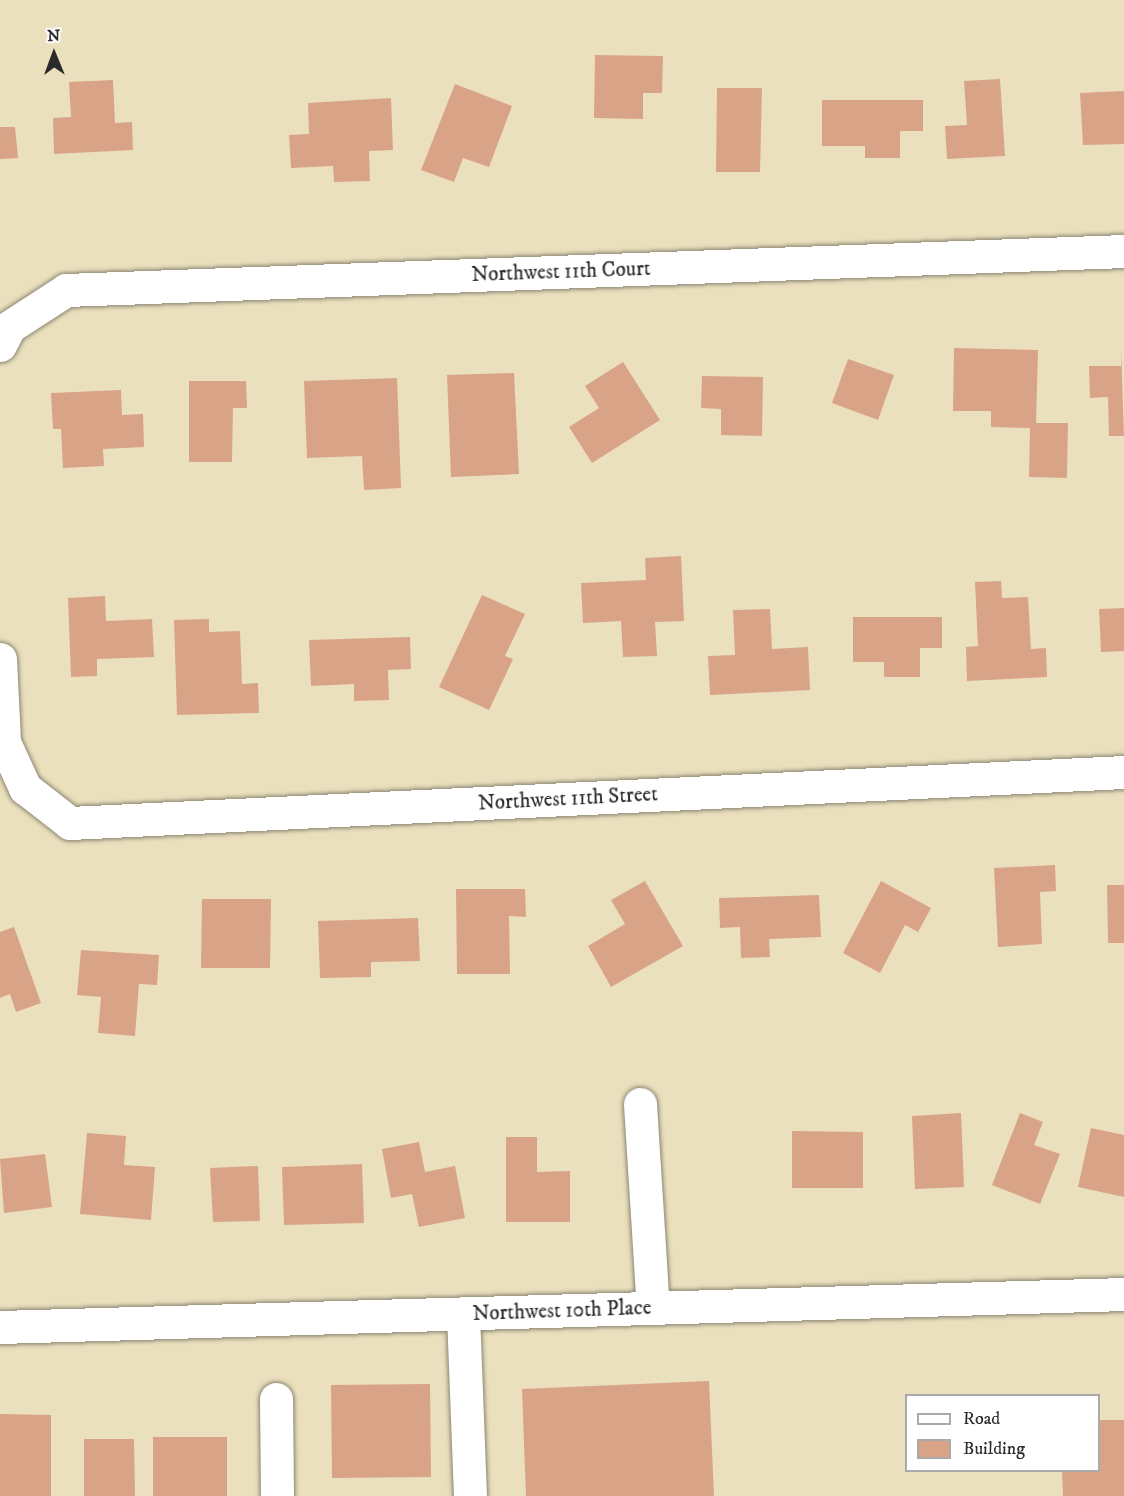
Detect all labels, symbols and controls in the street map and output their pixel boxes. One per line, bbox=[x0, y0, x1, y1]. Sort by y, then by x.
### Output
north arrow bbox=[24, 24, 84, 84]
text: N bbox=[47, 26, 60, 46]
street label: Northwest 11th Court bbox=[471, 256, 651, 288]
street label: Northwest 11th Street bbox=[477, 782, 659, 816]
street label: Northwest 10th Place bbox=[472, 1295, 652, 1327]
legend bbox=[905, 1394, 1100, 1472]
text: Road bbox=[963, 1408, 1000, 1430]
text: Building bbox=[963, 1438, 1025, 1460]

